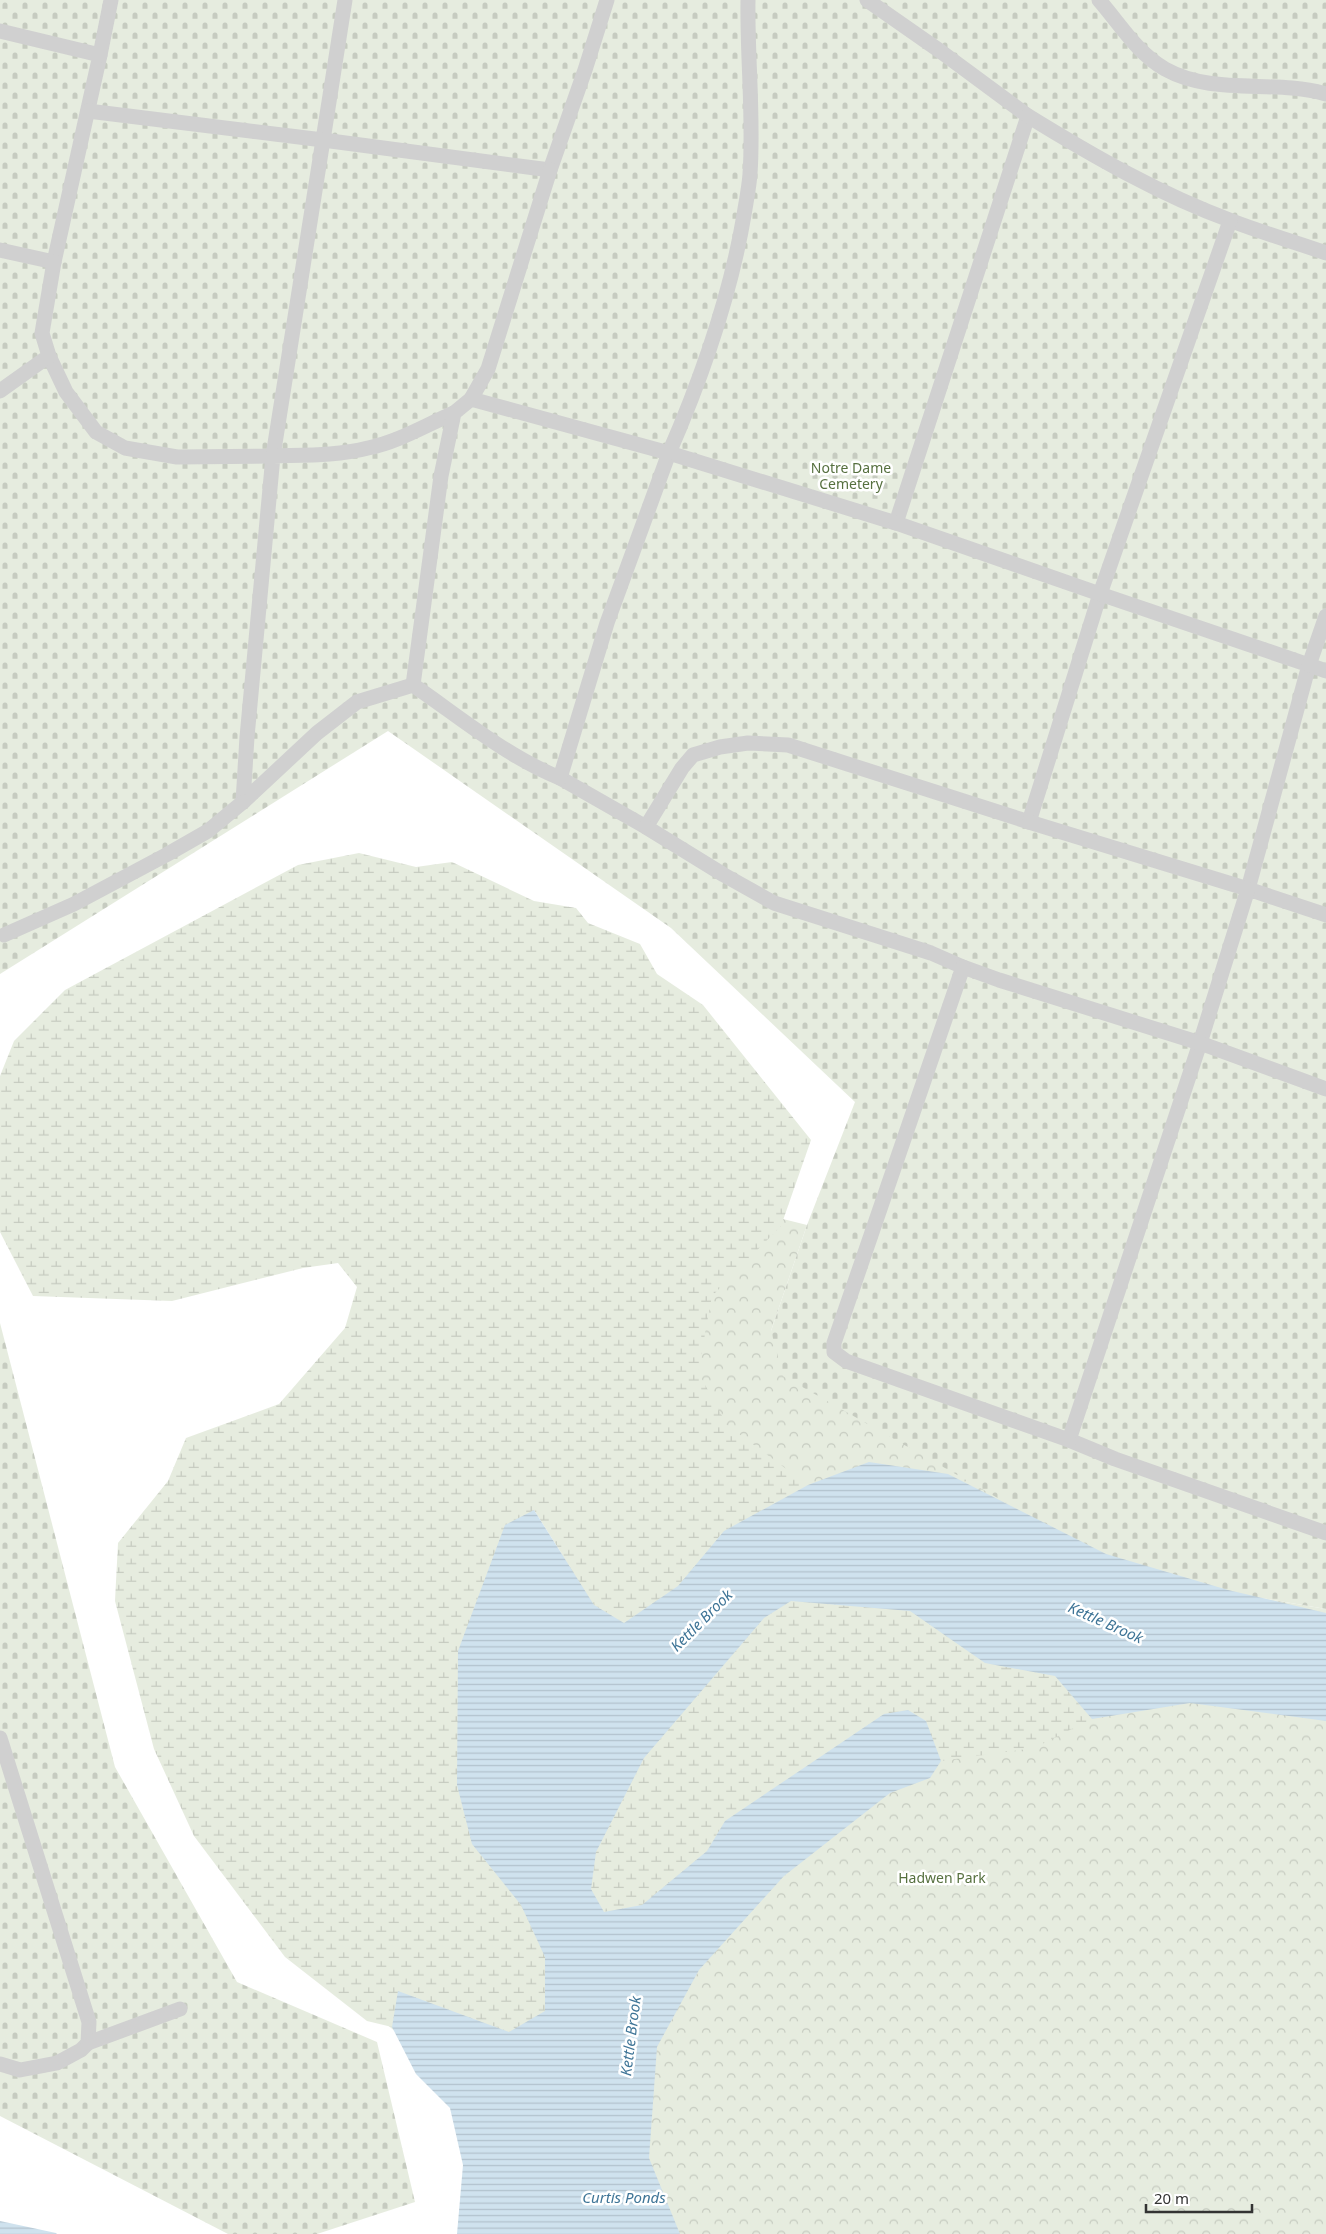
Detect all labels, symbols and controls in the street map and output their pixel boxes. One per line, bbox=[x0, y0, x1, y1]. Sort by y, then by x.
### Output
park label: Notre Dame Cemetery bbox=[811, 458, 891, 493]
water label: Kettle Brook bbox=[666, 1584, 737, 1655]
water label: Kettle Brook bbox=[1065, 1597, 1147, 1648]
park label: Hadwen Park bbox=[898, 1868, 986, 1887]
water label: Kettle Brook bbox=[615, 1994, 645, 2077]
scale bar bbox=[1146, 2182, 1252, 2214]
water label: Curtis Ponds bbox=[582, 2187, 666, 2207]
text: 20 m bbox=[1154, 2188, 1189, 2208]

